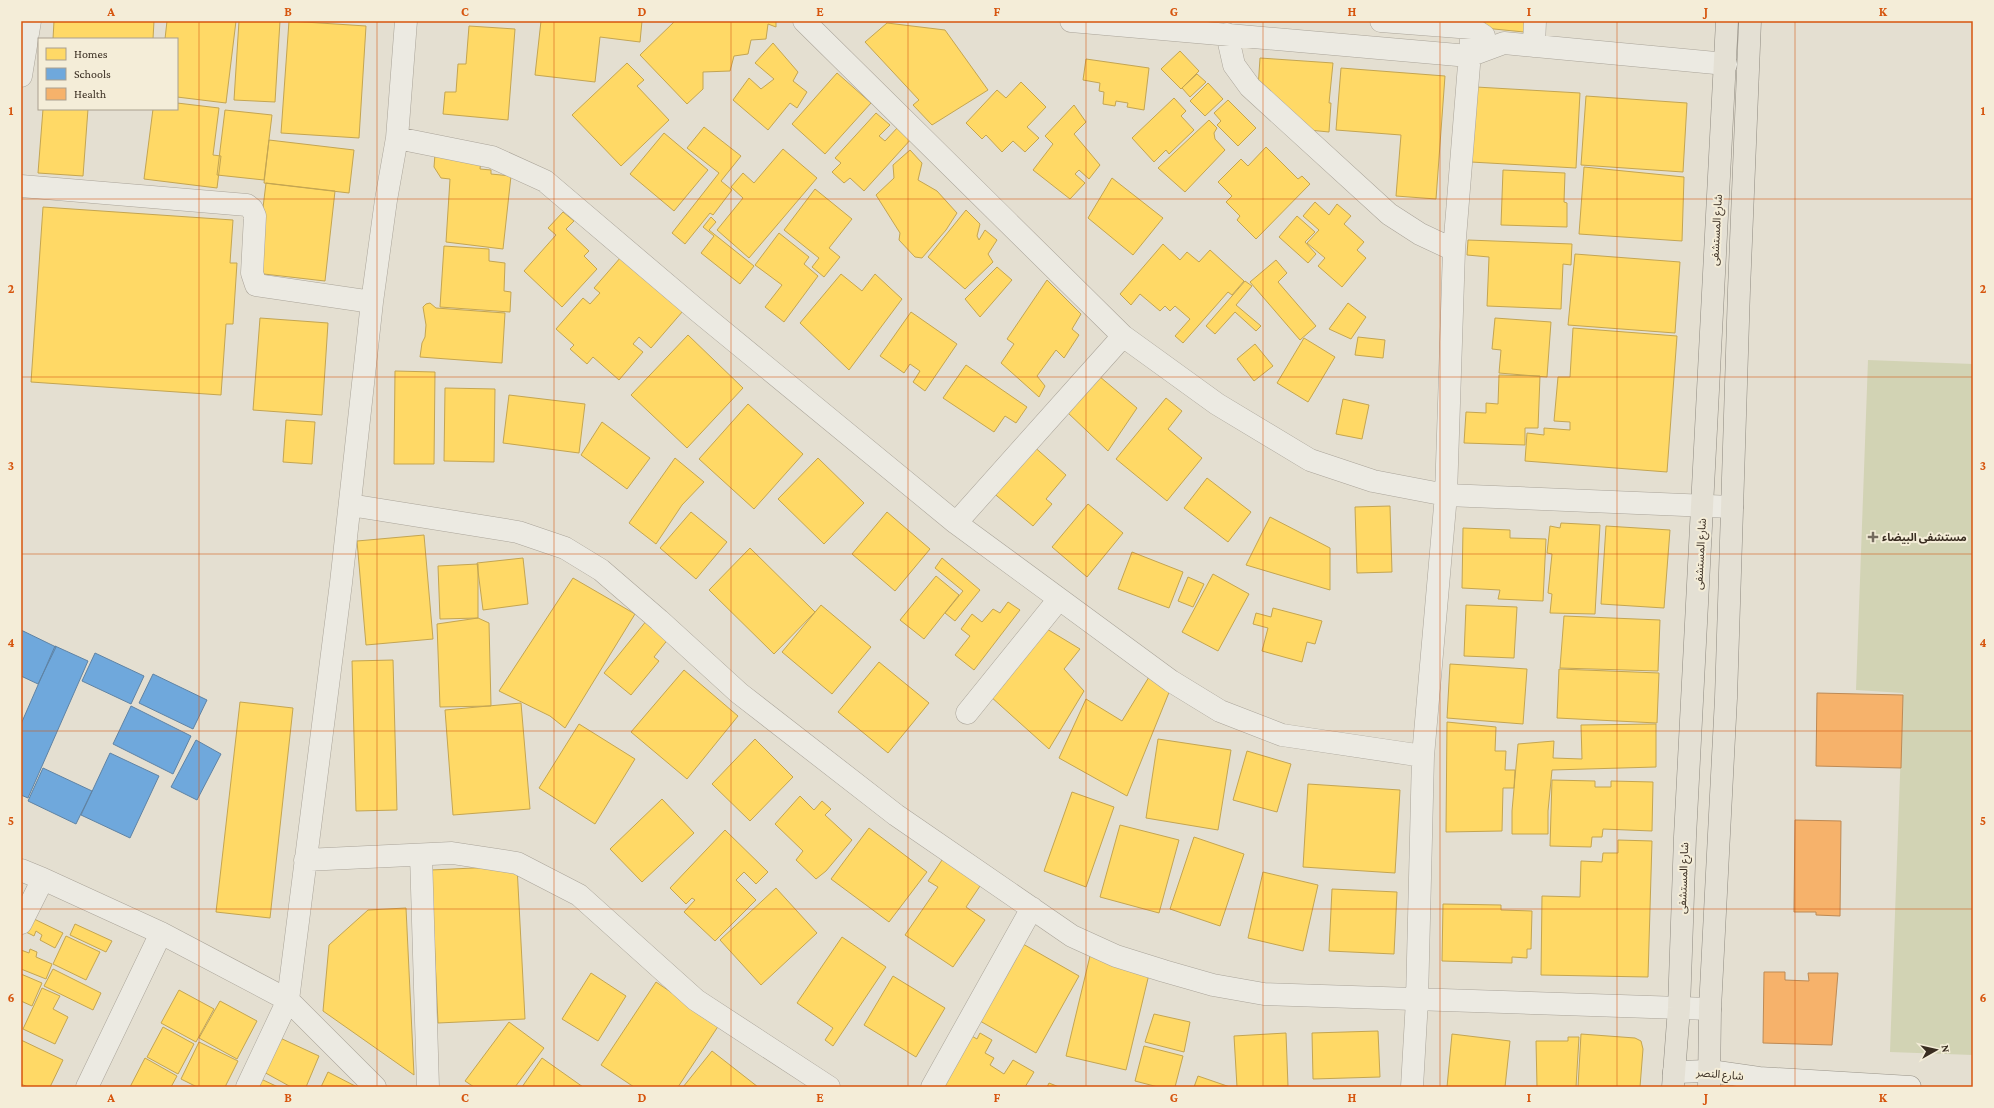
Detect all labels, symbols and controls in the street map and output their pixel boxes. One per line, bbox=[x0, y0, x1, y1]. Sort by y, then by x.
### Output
text: A bbox=[106, 4, 115, 19]
text: B bbox=[284, 4, 292, 19]
text: C bbox=[461, 4, 469, 19]
text: D bbox=[638, 4, 647, 19]
text: E bbox=[816, 4, 824, 19]
text: F bbox=[994, 4, 1001, 19]
text: G bbox=[1170, 4, 1178, 19]
text: H bbox=[1348, 4, 1357, 19]
text: I bbox=[1527, 4, 1531, 19]
text: J bbox=[1702, 4, 1708, 19]
text: K bbox=[1879, 4, 1888, 19]
legend bbox=[38, 38, 178, 110]
text: Homes bbox=[74, 47, 108, 61]
text: Schools bbox=[74, 67, 111, 81]
text: Health bbox=[74, 87, 107, 101]
text: 1 bbox=[9, 103, 14, 118]
text: 1 bbox=[1981, 103, 1986, 118]
street label: شارع المستشفى bbox=[1708, 194, 1726, 266]
text: 2 bbox=[8, 281, 15, 296]
text: 2 bbox=[1980, 281, 1987, 296]
text: 3 bbox=[8, 458, 14, 473]
text: 3 bbox=[1980, 458, 1986, 473]
street label: شارع المستشفى bbox=[1692, 518, 1710, 590]
marker: مستشفى البيضاء bbox=[1867, 531, 1879, 543]
place label: مستشفى البيضاء bbox=[1882, 531, 1967, 544]
text: 4 bbox=[7, 635, 15, 650]
text: 4 bbox=[1979, 635, 1987, 650]
text: 5 bbox=[8, 813, 14, 828]
text: 5 bbox=[1980, 813, 1986, 828]
street label: شارع المستشفى bbox=[1676, 842, 1692, 914]
text: 6 bbox=[7, 990, 15, 1005]
text: 6 bbox=[1979, 990, 1987, 1005]
north arrow bbox=[1916, 1030, 1956, 1070]
text: N bbox=[1939, 1044, 1952, 1054]
street label: شارع النصر bbox=[1695, 1066, 1745, 1084]
text: A bbox=[106, 1090, 115, 1105]
text: B bbox=[284, 1090, 292, 1105]
text: C bbox=[461, 1090, 469, 1105]
text: D bbox=[638, 1090, 647, 1105]
text: E bbox=[816, 1090, 824, 1105]
text: F bbox=[994, 1090, 1001, 1105]
text: G bbox=[1170, 1090, 1178, 1105]
text: H bbox=[1348, 1090, 1357, 1105]
text: I bbox=[1527, 1090, 1531, 1105]
text: J bbox=[1702, 1090, 1708, 1105]
text: K bbox=[1879, 1090, 1888, 1105]

